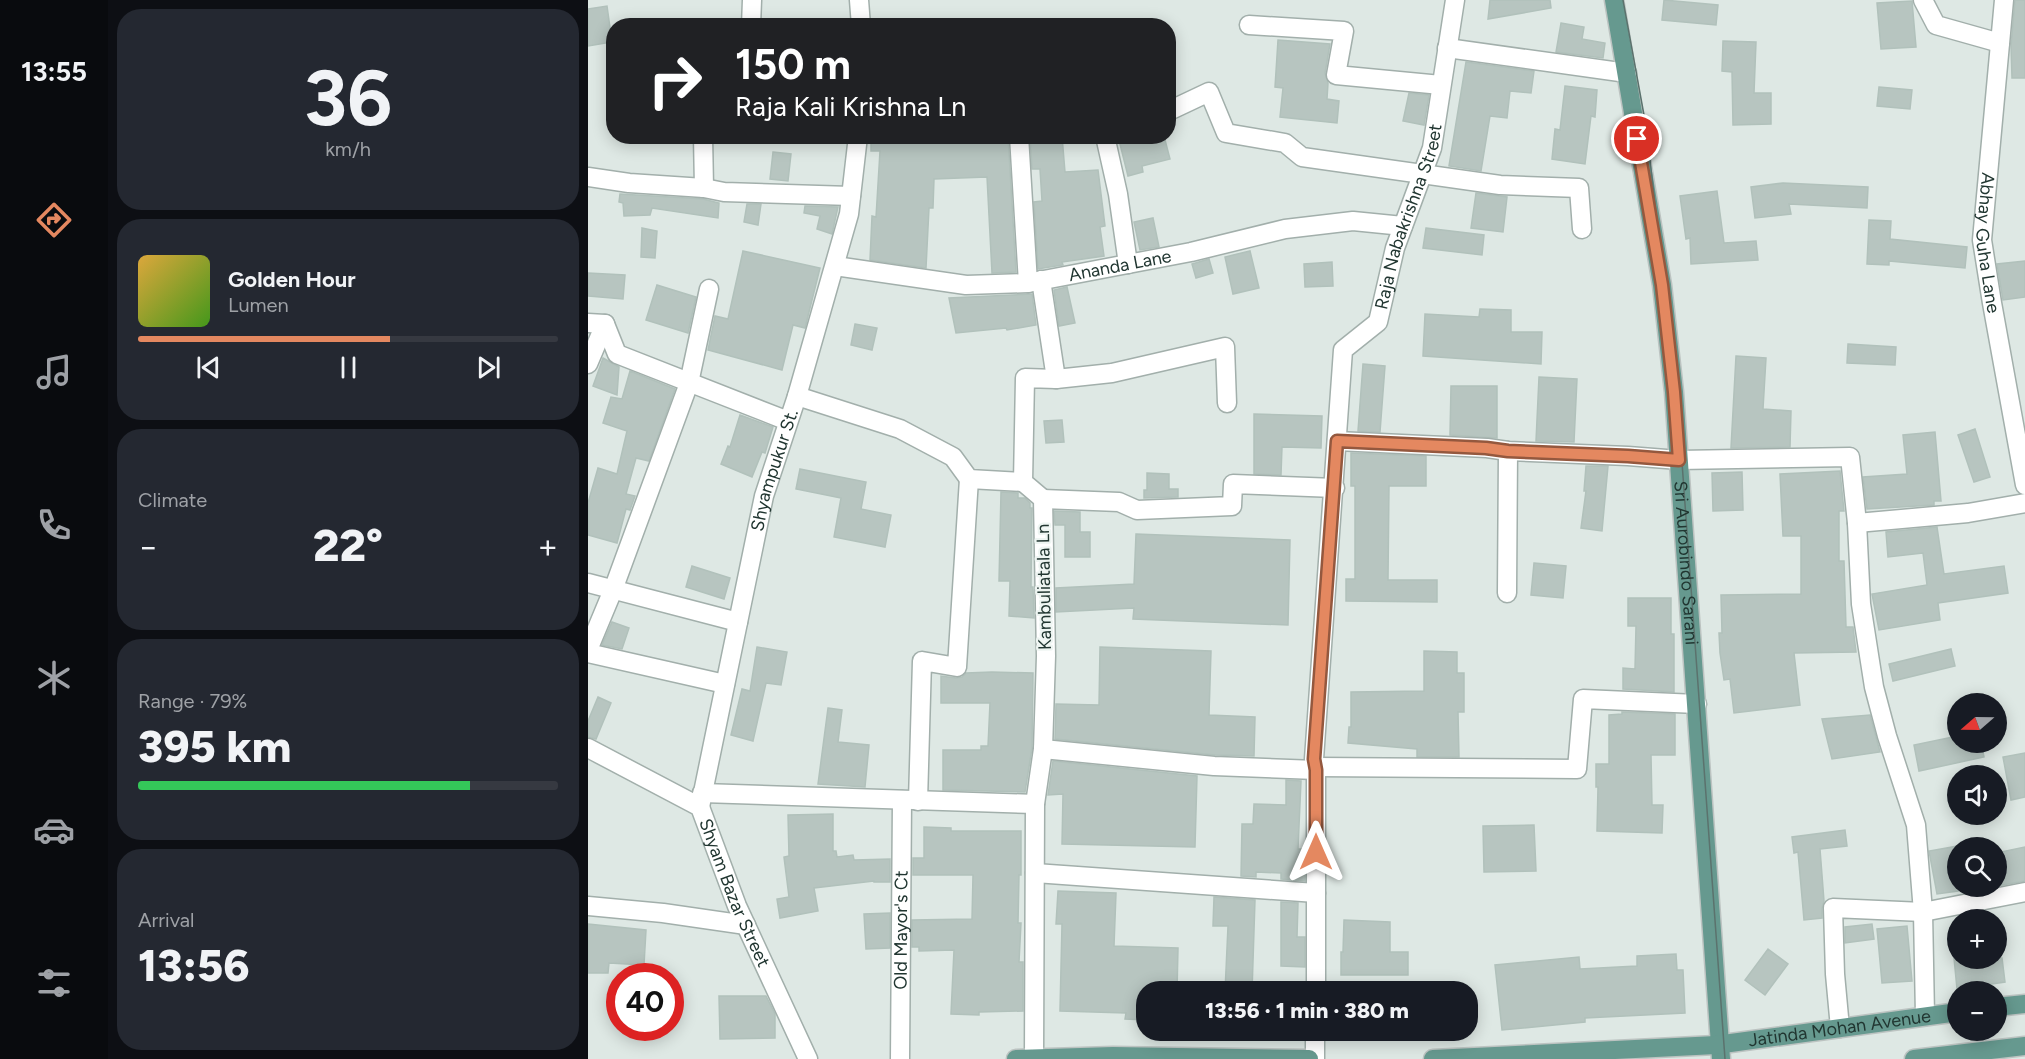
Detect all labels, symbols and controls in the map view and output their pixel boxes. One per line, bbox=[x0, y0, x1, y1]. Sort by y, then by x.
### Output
text: 150 m bbox=[735, 39, 851, 90]
icon: right bbox=[636, 42, 714, 120]
text: 36 bbox=[304, 51, 392, 145]
text: 13:55 bbox=[21, 55, 87, 88]
text: Raja Kali Krishna Ln bbox=[735, 90, 966, 123]
pin bbox=[1611, 113, 1662, 164]
street label: Raja Nabakrishna Street bbox=[1370, 122, 1447, 312]
icon: arrive bbox=[1620, 122, 1653, 155]
text: km/h bbox=[325, 137, 371, 161]
street label: Abhay Guha Lane bbox=[1971, 171, 2005, 315]
icon: directions bbox=[33, 199, 75, 241]
street label: Ananda Lane bbox=[1067, 245, 1173, 286]
text: Golden Hour bbox=[228, 266, 356, 293]
text: Lumen bbox=[228, 293, 289, 317]
icon: music bbox=[33, 351, 75, 393]
icon: previous bbox=[192, 351, 225, 384]
icon: pause bbox=[332, 351, 365, 384]
icon: next bbox=[472, 351, 505, 384]
street label: Shyampukur St. bbox=[746, 406, 803, 533]
street label: Sri Aurobindo Sarani bbox=[1669, 480, 1703, 646]
text: Climate bbox=[138, 488, 207, 512]
icon: phone bbox=[33, 504, 75, 546]
text: 22° bbox=[313, 518, 383, 572]
street label: Kambuliatala Ln bbox=[1032, 524, 1056, 650]
text: − bbox=[138, 527, 159, 566]
text: + bbox=[537, 527, 558, 566]
icon: climate bbox=[33, 657, 75, 699]
text: Range · 79% bbox=[138, 689, 247, 713]
north arrow bbox=[1947, 693, 2007, 753]
map controls bbox=[1947, 693, 2007, 1041]
text: 395 km bbox=[138, 719, 291, 773]
button: sound bbox=[1947, 765, 2007, 825]
icon: car bbox=[33, 809, 75, 851]
street label: Shyam Bazar Street bbox=[694, 816, 775, 971]
position arrow bbox=[1284, 820, 1348, 884]
button: search bbox=[1947, 837, 2007, 897]
street label: Old Mayor's Ct bbox=[890, 870, 912, 990]
text: Arrival bbox=[138, 908, 194, 932]
button: + bbox=[1947, 909, 2007, 969]
text: 13:56 bbox=[138, 938, 250, 992]
icon: filters bbox=[33, 962, 75, 1004]
speed limit sign: 40 bbox=[606, 963, 684, 1041]
button: − bbox=[1947, 981, 2007, 1041]
text: 13:56 · 1 min · 380 m bbox=[1205, 997, 1409, 1024]
street label: Jatinda Mohan Avenue bbox=[1747, 1005, 1932, 1051]

